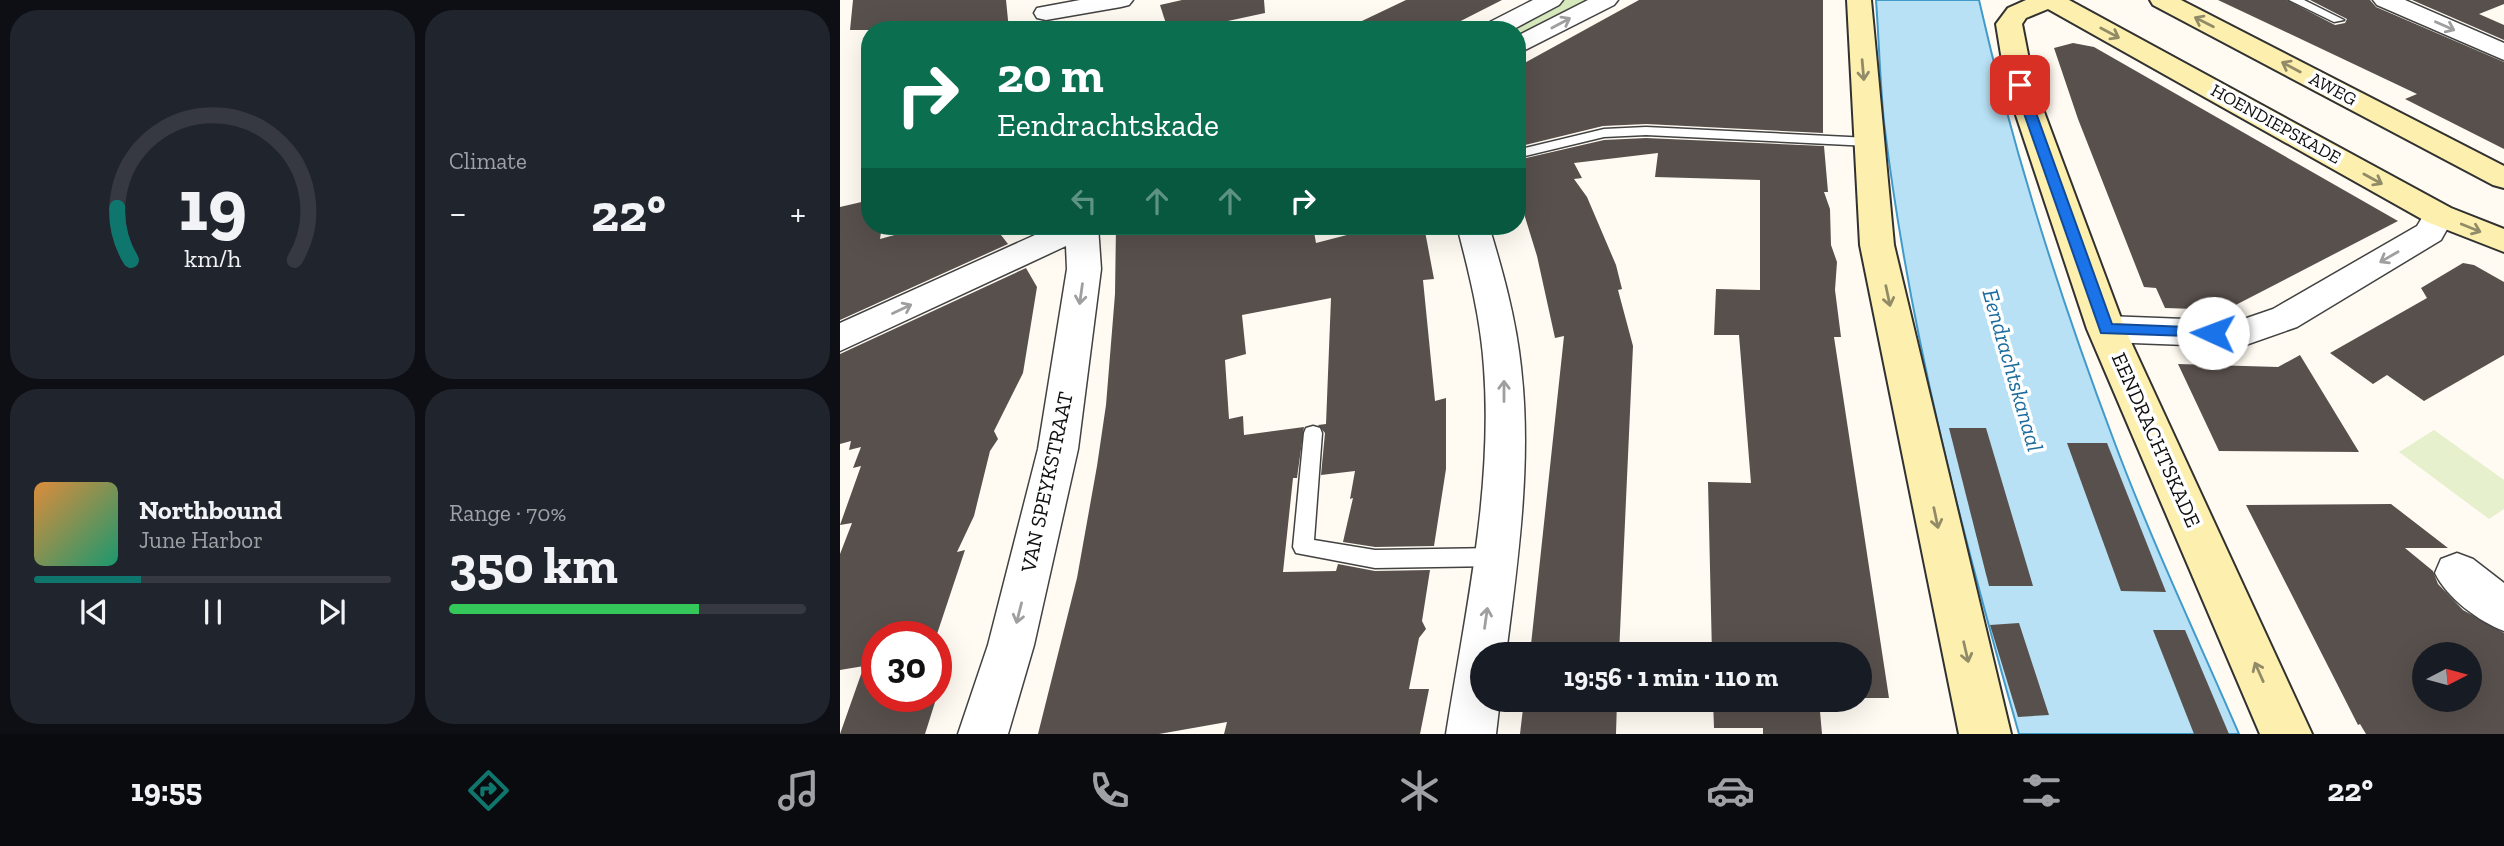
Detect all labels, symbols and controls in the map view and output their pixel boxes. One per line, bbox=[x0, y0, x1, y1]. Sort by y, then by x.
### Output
one-way arrow bbox=[2194, 15, 2215, 28]
one-way arrow bbox=[1551, 16, 1571, 30]
one-way arrow bbox=[2434, 20, 2455, 33]
one-way arrow bbox=[2100, 26, 2120, 40]
text: 20 m bbox=[997, 46, 1104, 105]
icon: right bbox=[882, 49, 973, 140]
pin bbox=[1990, 55, 2050, 115]
one-way arrow bbox=[1857, 58, 1870, 81]
one-way arrow bbox=[2282, 60, 2302, 74]
icon: arrive bbox=[2001, 66, 2039, 104]
street label: AWEG bbox=[2306, 67, 2360, 111]
street label: HOENDIEPSKADE bbox=[2207, 79, 2345, 169]
text: Eendrachtskade bbox=[997, 106, 1219, 144]
text: Climate bbox=[449, 147, 527, 175]
text: 19 bbox=[178, 162, 247, 250]
one-way arrow bbox=[2363, 172, 2383, 186]
text: 22° bbox=[591, 182, 666, 244]
icon: left bbox=[1065, 182, 1103, 220]
icon: ahead bbox=[1138, 182, 1176, 220]
icon: ahead bbox=[1211, 182, 1249, 220]
icon: right bbox=[1284, 182, 1322, 220]
text: − bbox=[449, 190, 467, 236]
text: + bbox=[790, 190, 806, 236]
one-way arrow bbox=[2460, 223, 2482, 236]
text: km/h bbox=[184, 243, 241, 273]
one-way arrow bbox=[2379, 251, 2399, 265]
one-way arrow bbox=[1074, 282, 1087, 305]
one-way arrow bbox=[1882, 284, 1896, 307]
water label: Eendrachtskanaal bbox=[1976, 285, 2050, 455]
position arrow bbox=[2176, 296, 2250, 370]
one-way arrow bbox=[891, 302, 912, 316]
street label: EENDRACHTSKADE bbox=[2107, 349, 2206, 531]
one-way arrow bbox=[1497, 380, 1511, 403]
street label: VAN SPEYKSTRAAT bbox=[1015, 389, 1078, 576]
text: Northbound bbox=[139, 494, 282, 526]
text: Range · 70% bbox=[449, 499, 566, 527]
one-way arrow bbox=[1929, 506, 1943, 529]
text: June Harbor bbox=[139, 526, 263, 554]
text: 350 km bbox=[449, 534, 618, 596]
icon: previous bbox=[75, 593, 113, 631]
icon: pause bbox=[194, 593, 232, 631]
icon: next bbox=[313, 593, 351, 631]
one-way arrow bbox=[1012, 601, 1025, 624]
one-way arrow bbox=[1480, 607, 1493, 630]
speed limit sign: 30 bbox=[861, 621, 952, 712]
one-way arrow bbox=[1960, 641, 1973, 663]
north arrow bbox=[2412, 642, 2482, 712]
map controls bbox=[2412, 642, 2482, 712]
text: 19:56 · 1 min · 110 m bbox=[1564, 661, 1778, 693]
one-way arrow bbox=[2252, 661, 2265, 683]
icon: directions bbox=[464, 766, 513, 815]
icon: music bbox=[774, 766, 823, 815]
icon: phone bbox=[1085, 766, 1134, 815]
icon: climate bbox=[1395, 766, 1444, 815]
icon: car bbox=[1706, 766, 1755, 815]
icon: filters bbox=[2017, 766, 2066, 815]
text: 19:55 bbox=[131, 771, 202, 809]
text: 22° bbox=[2327, 771, 2373, 809]

